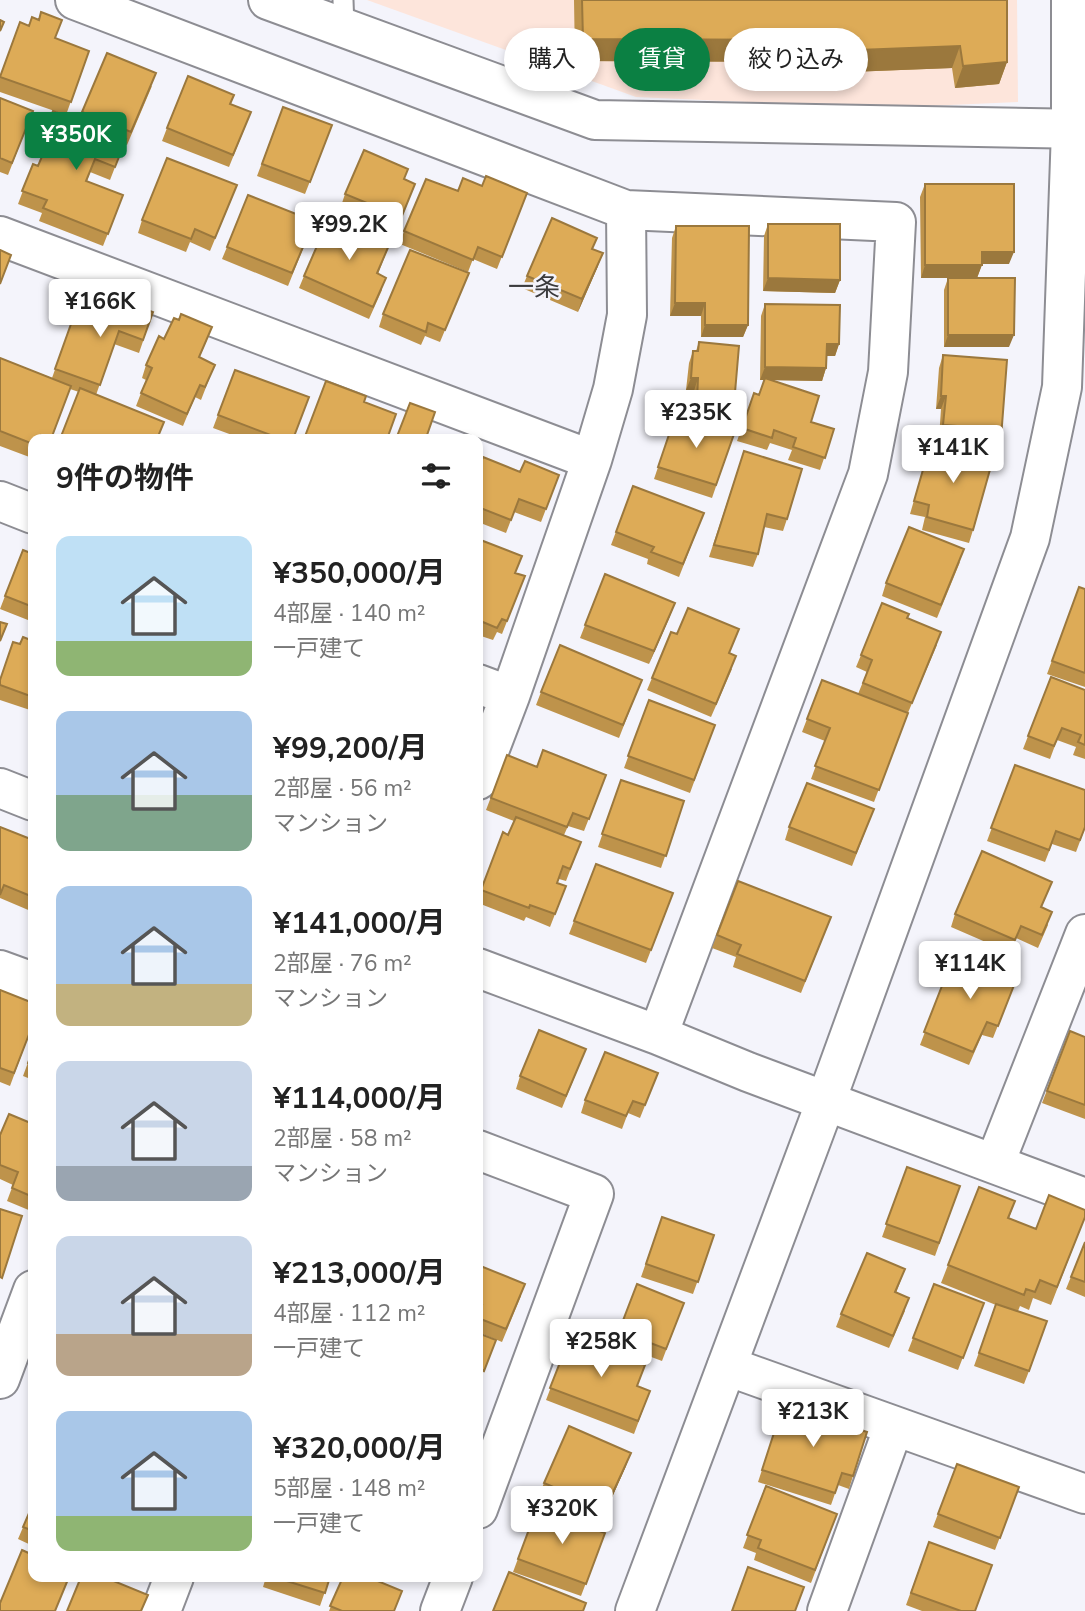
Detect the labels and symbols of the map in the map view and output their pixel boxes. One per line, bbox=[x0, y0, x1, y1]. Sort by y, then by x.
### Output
pin: ¥350K bbox=[27, 113, 125, 172]
pin: ¥99.2K bbox=[292, 202, 406, 262]
district label: 一条 bbox=[508, 270, 560, 305]
pin: ¥166K bbox=[51, 280, 149, 339]
pin: ¥235K bbox=[647, 391, 745, 450]
pin: ¥141K bbox=[904, 426, 1002, 485]
pin: ¥114K bbox=[921, 942, 1019, 1001]
pin: ¥258K bbox=[552, 1320, 650, 1379]
pin: ¥213K bbox=[764, 1390, 862, 1449]
pin: ¥320K bbox=[513, 1486, 611, 1546]

